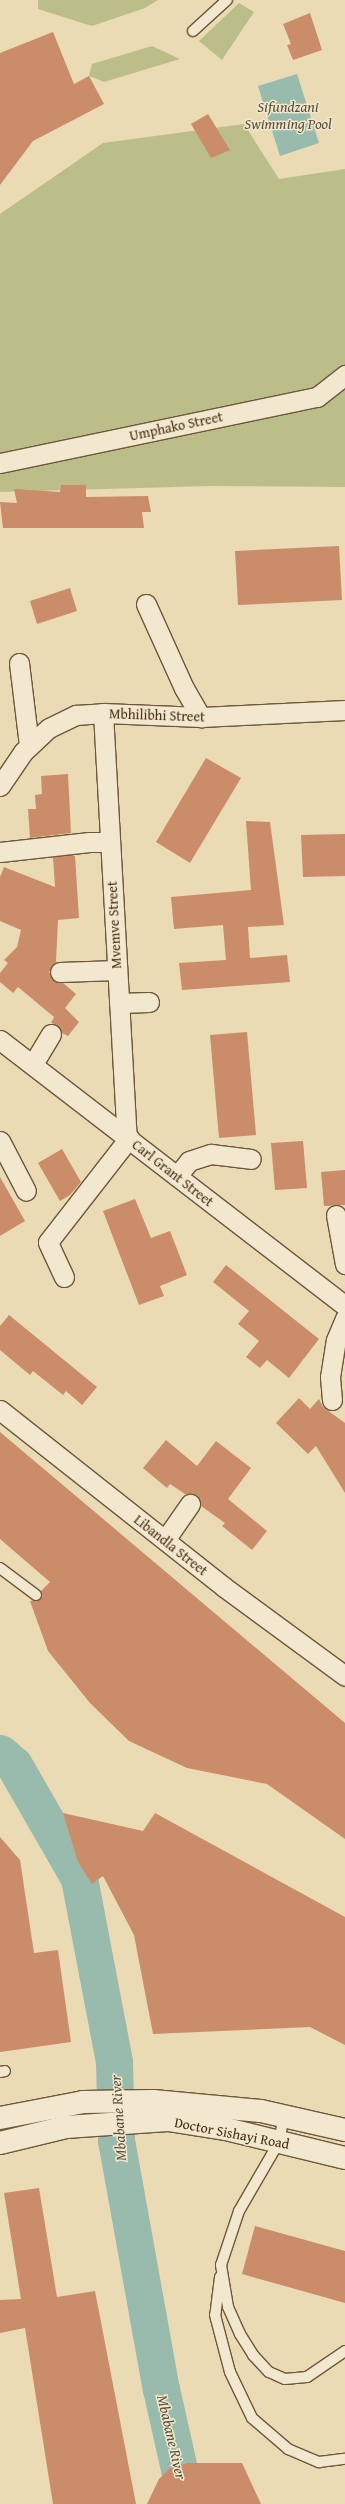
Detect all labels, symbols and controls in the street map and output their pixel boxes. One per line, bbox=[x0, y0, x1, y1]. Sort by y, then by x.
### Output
water label: Sifundzani Swimming Pool bbox=[244, 97, 332, 132]
street label: Umphako Street bbox=[128, 408, 224, 444]
street label: Mbhilibhi Street bbox=[109, 705, 205, 725]
street label: Mvemve Street bbox=[103, 881, 125, 969]
street label: Carl Grant Street bbox=[129, 1136, 217, 1210]
street label: Libandla Street bbox=[131, 1511, 211, 1579]
water label: Mbabane River bbox=[106, 2074, 130, 2162]
street label: Doctor Sishayi Road bbox=[173, 2114, 291, 2152]
water label: Mbabane River bbox=[154, 2393, 190, 2481]

